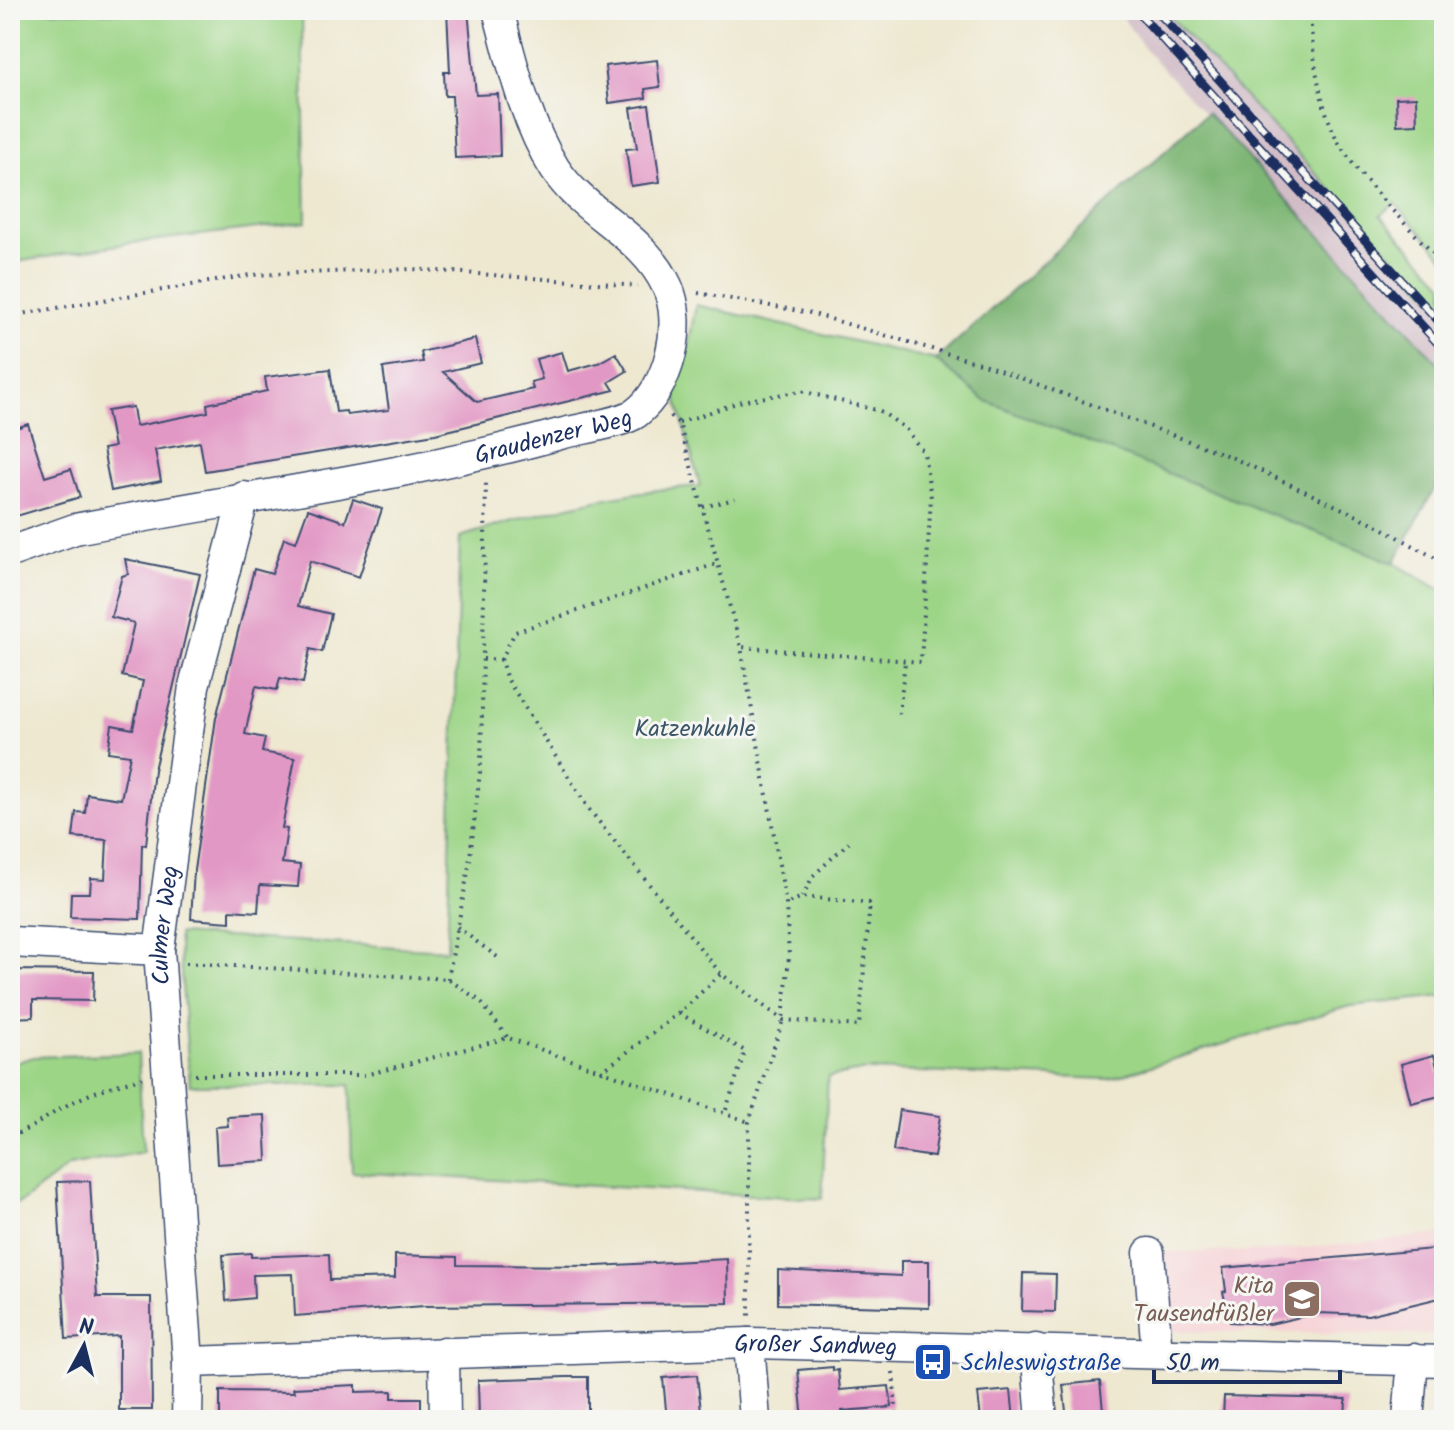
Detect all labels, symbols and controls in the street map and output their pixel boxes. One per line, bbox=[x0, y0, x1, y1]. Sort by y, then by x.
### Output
street label: Graudenzer Weg bbox=[471, 399, 638, 476]
park label: Katzenkuhle bbox=[634, 710, 756, 749]
street label: Culmer Weg bbox=[141, 863, 191, 986]
place label: Kita Tausendfüßler bbox=[1133, 1267, 1276, 1334]
school or university icon: Kita Tausendfüßler bbox=[1281, 1278, 1323, 1320]
north arrow bbox=[44, 1306, 124, 1386]
text: N bbox=[77, 1310, 95, 1347]
street label: Großer Sandweg bbox=[734, 1325, 898, 1368]
scale bar bbox=[1154, 1334, 1340, 1384]
bus stop icon: Schleswigstraße bbox=[912, 1341, 954, 1383]
place label: Schleswigstraße bbox=[961, 1344, 1121, 1383]
text: 50 m bbox=[1166, 1344, 1220, 1383]

